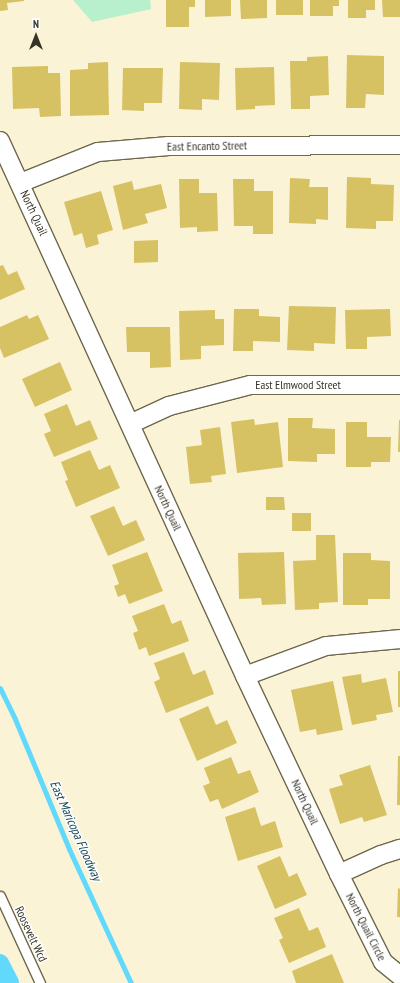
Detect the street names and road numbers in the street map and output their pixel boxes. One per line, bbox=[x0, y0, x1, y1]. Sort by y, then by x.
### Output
street label: East Encanto Street bbox=[167, 138, 247, 154]
street label: North Quail bbox=[17, 188, 51, 238]
street label: East Elmwood Street bbox=[255, 378, 341, 392]
street label: North Quail bbox=[151, 483, 185, 533]
street label: North Quail bbox=[288, 777, 322, 827]
street label: North Quail Circle bbox=[343, 891, 389, 963]
street label: Roosevelt Wcd bbox=[12, 904, 50, 964]

